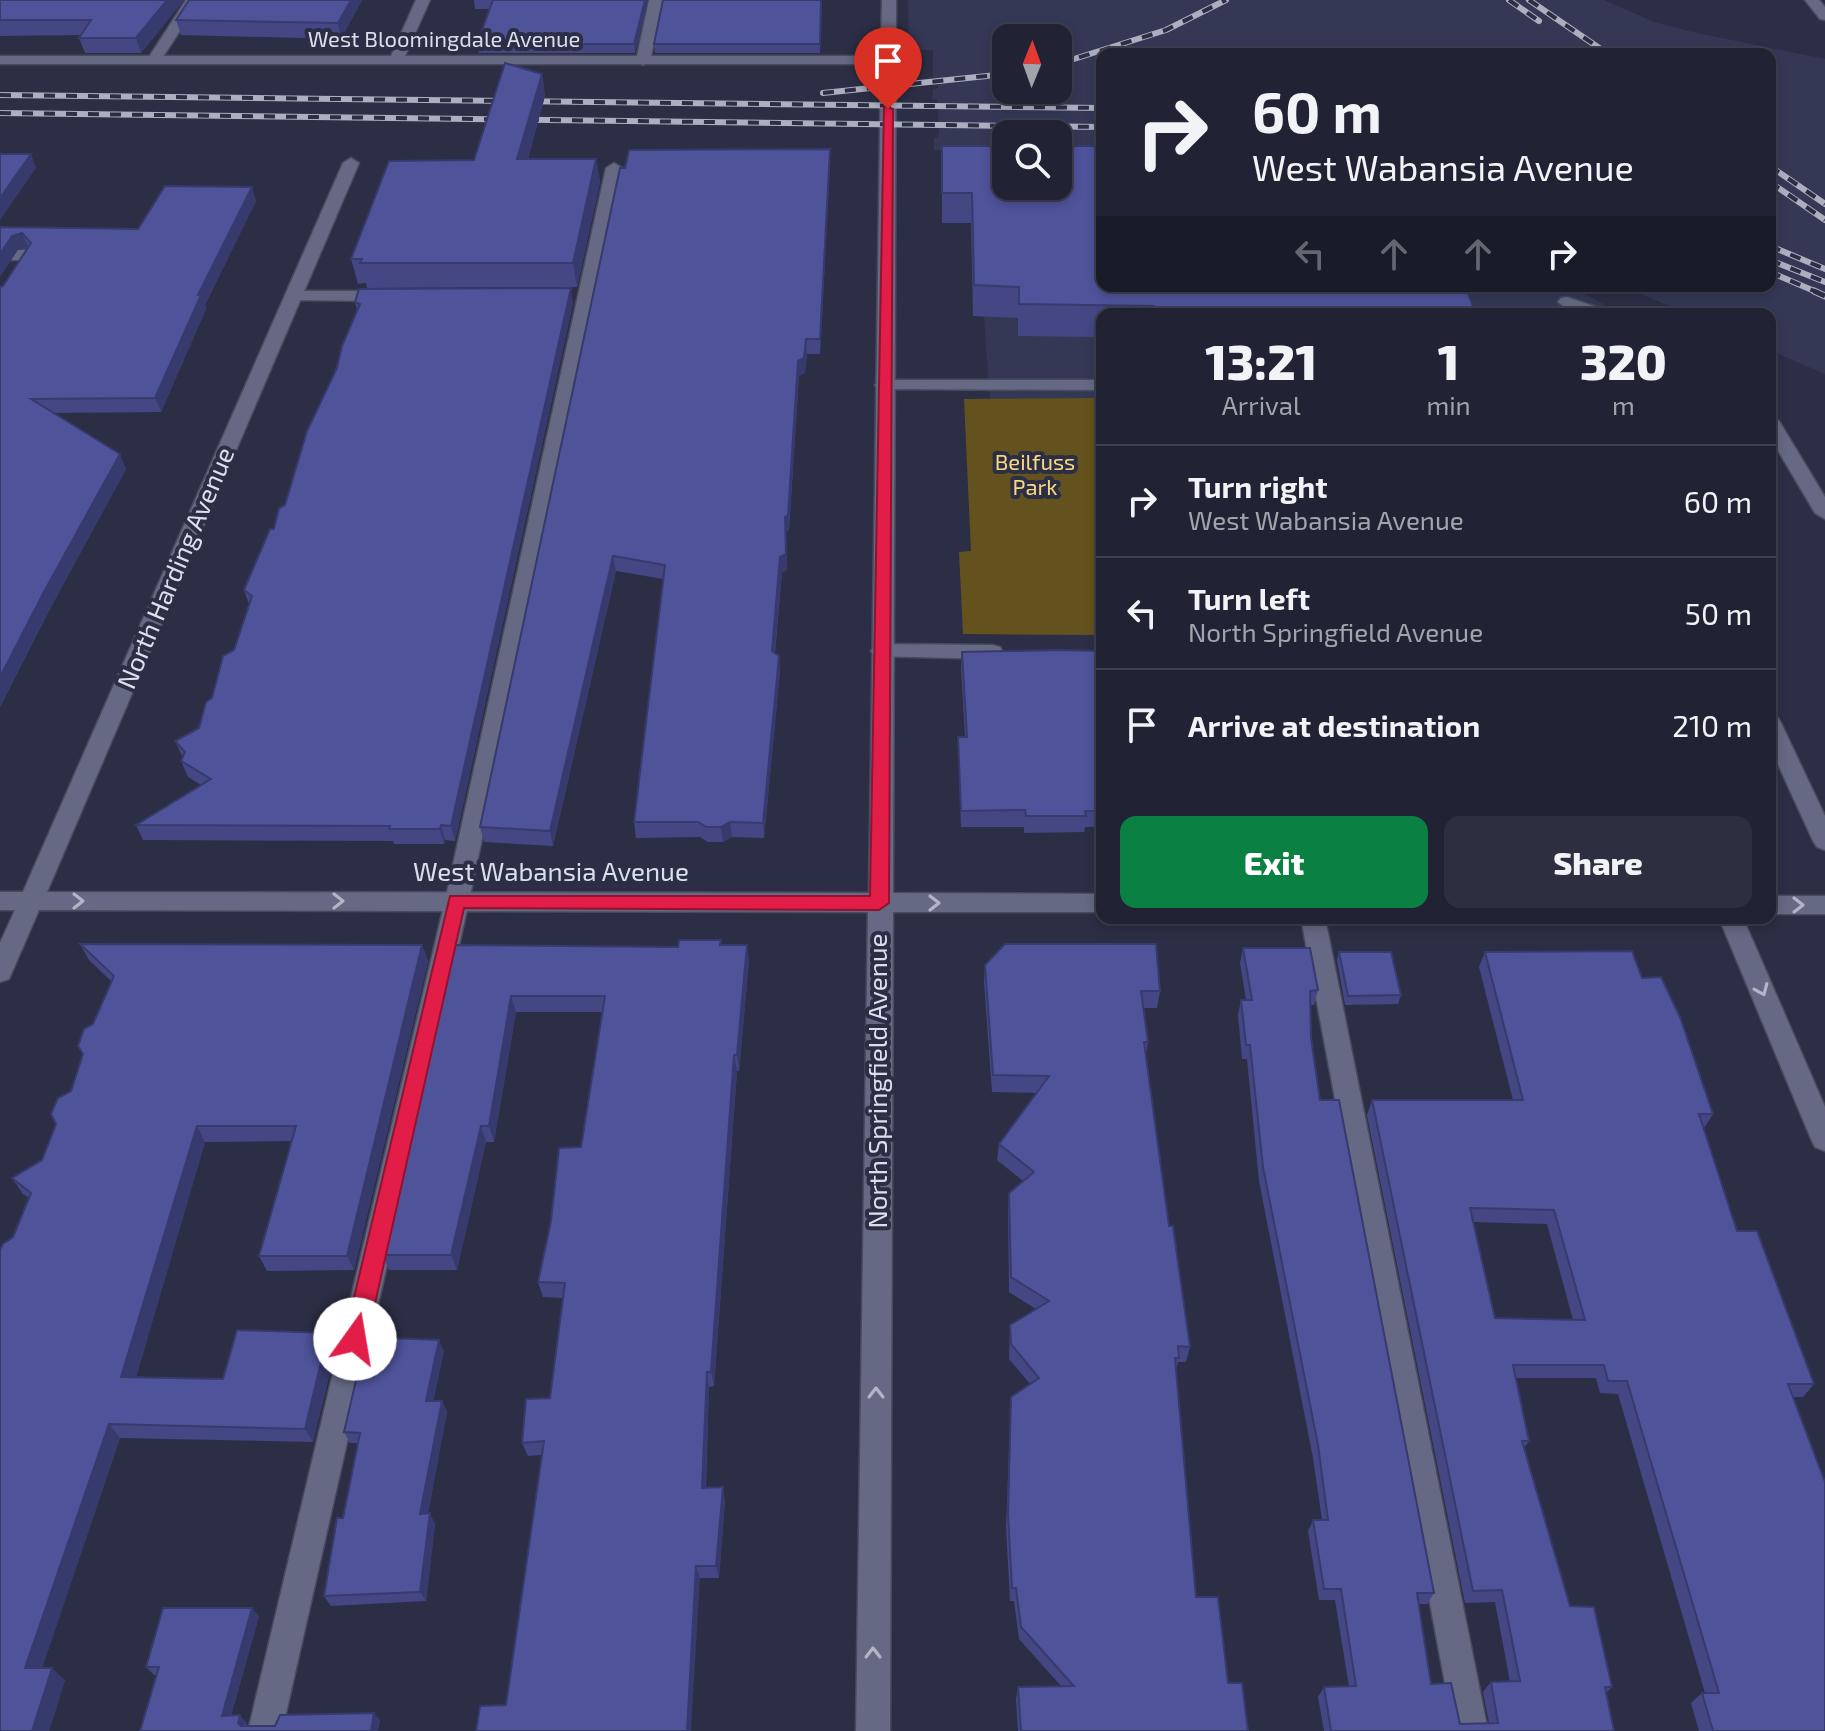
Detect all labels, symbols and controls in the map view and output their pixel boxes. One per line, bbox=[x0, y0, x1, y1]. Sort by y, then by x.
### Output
north arrow bbox=[992, 24, 1072, 104]
map controls bbox=[992, 24, 1072, 200]
street label: West Bloomingdale Avenue bbox=[308, 25, 580, 51]
pin bbox=[854, 27, 922, 109]
icon: arrive bbox=[866, 39, 910, 83]
text: 60 m bbox=[1252, 77, 1382, 144]
icon: right bbox=[1120, 80, 1224, 184]
button: search bbox=[992, 120, 1072, 200]
text: West Wabansia Avenue bbox=[1252, 145, 1634, 188]
icon: left bbox=[1288, 232, 1332, 276]
icon: ahead bbox=[1372, 232, 1416, 276]
icon: ahead bbox=[1456, 232, 1500, 276]
icon: right bbox=[1540, 232, 1584, 276]
text: 13:21 bbox=[1205, 332, 1317, 390]
text: 1 bbox=[1438, 332, 1459, 390]
text: 320 bbox=[1580, 332, 1667, 390]
text: Arrival bbox=[1222, 389, 1301, 420]
text: min bbox=[1426, 389, 1471, 420]
text: m bbox=[1612, 389, 1635, 420]
street label: North Harding Avenue bbox=[110, 442, 240, 693]
park label: Beilfuss Park bbox=[995, 448, 1075, 499]
text: Turn right bbox=[1188, 468, 1328, 504]
icon: right bbox=[1120, 479, 1164, 523]
text: 60 m bbox=[1684, 483, 1752, 519]
text: West Wabansia Avenue bbox=[1188, 504, 1464, 535]
text: Turn left bbox=[1188, 580, 1310, 616]
icon: left bbox=[1120, 591, 1164, 635]
text: 50 m bbox=[1685, 595, 1752, 631]
text: North Springfield Avenue bbox=[1188, 616, 1483, 647]
icon: arrive bbox=[1120, 703, 1164, 747]
text: Arrive at destination bbox=[1188, 707, 1480, 743]
text: 210 m bbox=[1672, 707, 1752, 743]
button: Exit bbox=[1120, 816, 1428, 908]
button: Share bbox=[1444, 816, 1752, 908]
street label: West Wabansia Avenue bbox=[413, 855, 689, 886]
one-way arrow bbox=[72, 892, 85, 910]
one-way arrow bbox=[332, 892, 345, 910]
one-way arrow bbox=[928, 894, 941, 912]
one-way arrow bbox=[1792, 896, 1804, 914]
street label: North Springfield Avenue bbox=[861, 933, 892, 1229]
one-way arrow bbox=[1752, 982, 1768, 996]
position arrow bbox=[313, 1297, 397, 1381]
one-way arrow bbox=[867, 1386, 884, 1399]
one-way arrow bbox=[865, 1646, 882, 1659]

